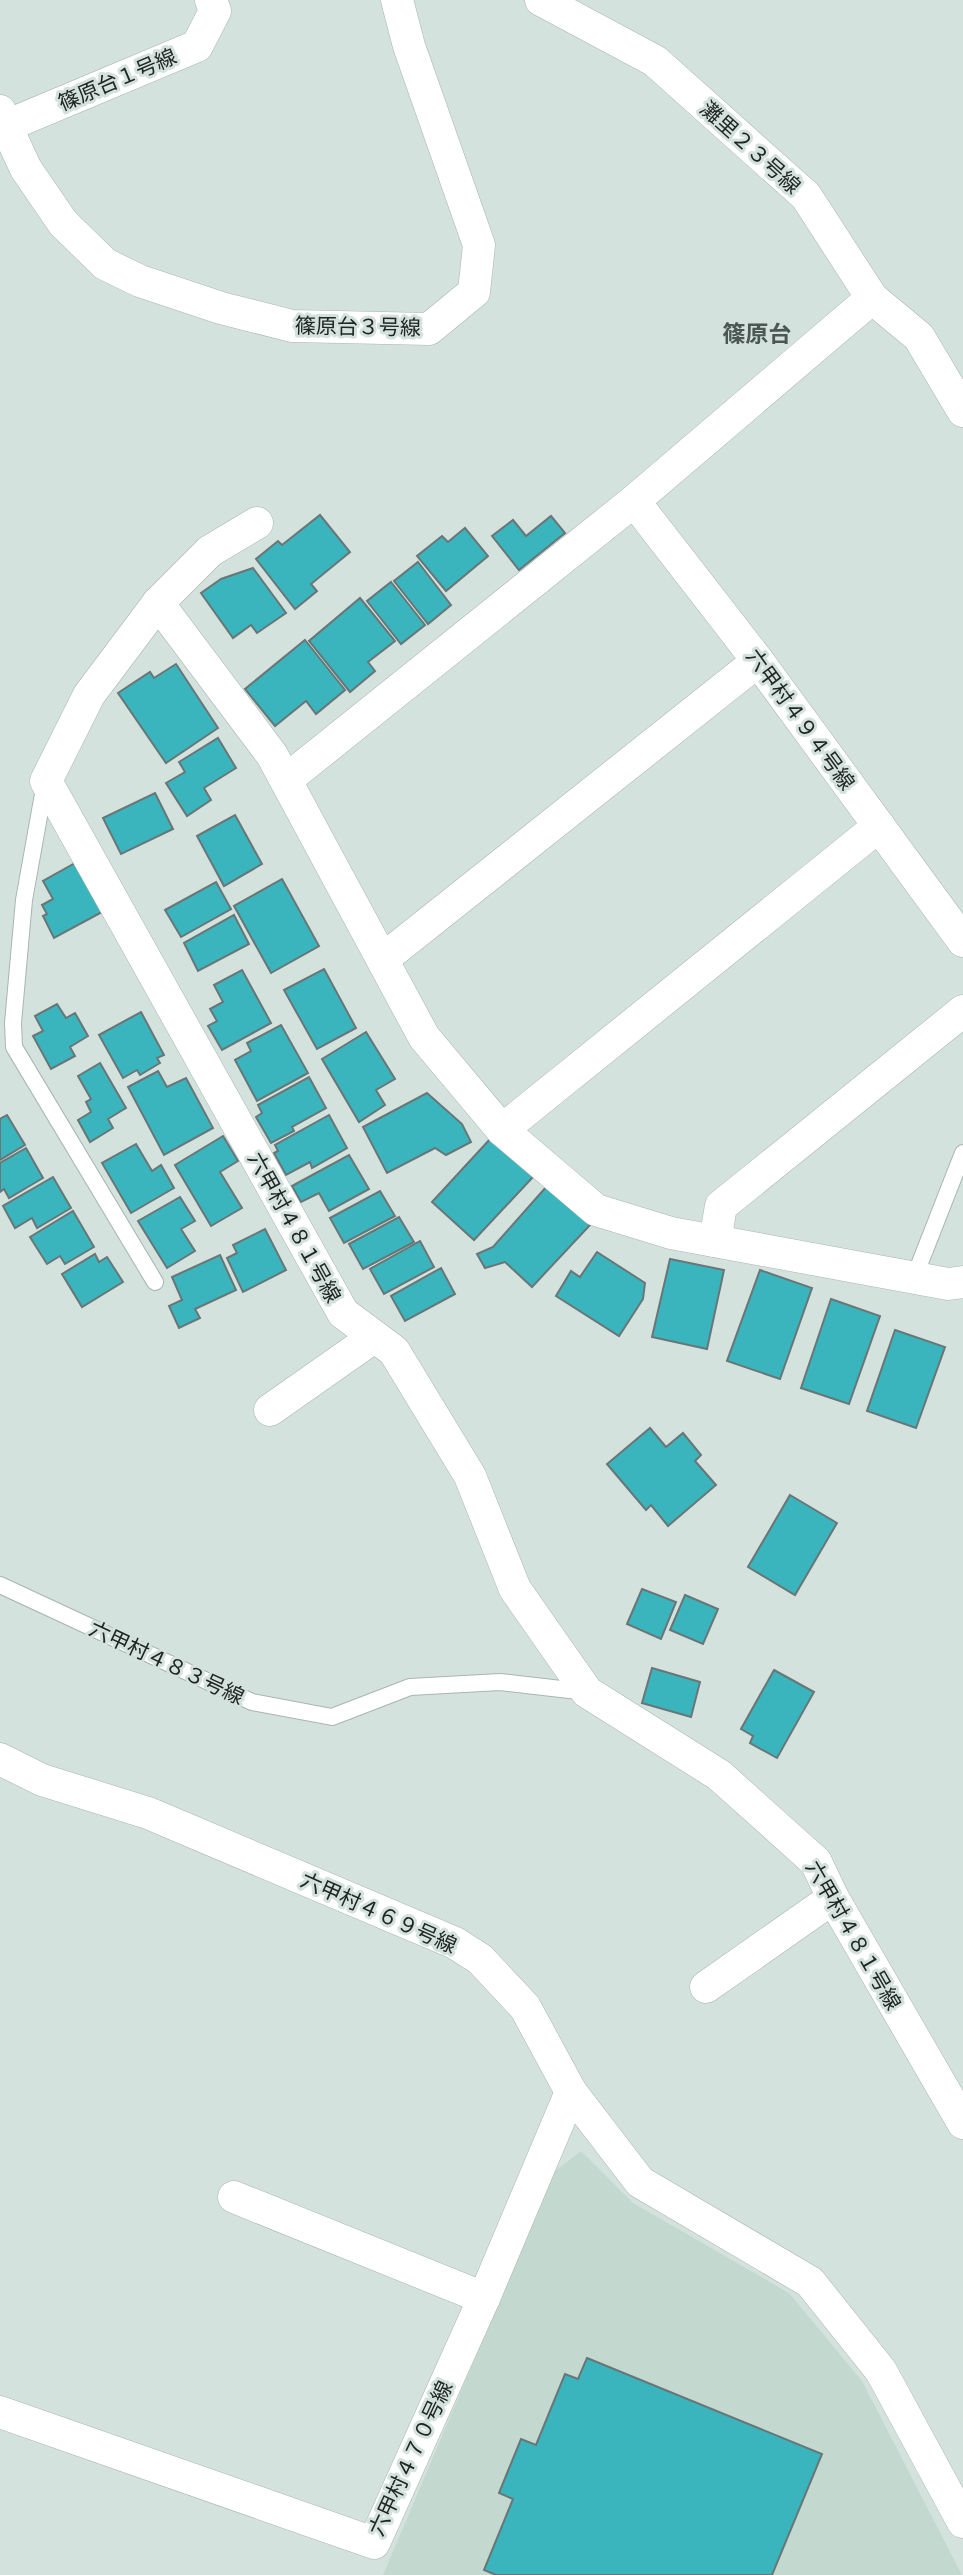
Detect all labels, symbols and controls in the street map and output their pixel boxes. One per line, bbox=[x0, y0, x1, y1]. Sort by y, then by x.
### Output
street label: 篠原台１号線 bbox=[54, 43, 180, 115]
street label: 灘里２３号線 bbox=[696, 96, 806, 198]
street label: 篠原台３号線 bbox=[295, 313, 421, 339]
district label: 篠原台 bbox=[723, 321, 792, 346]
street label: 六甲村４９４号線 bbox=[742, 644, 860, 794]
street label: 六甲村４８１号線 bbox=[244, 1148, 346, 1306]
street label: 六甲村４８３号線 bbox=[86, 1616, 248, 1708]
street label: 六甲村４８１号線 bbox=[802, 1856, 906, 2014]
street label: 六甲村４６９号線 bbox=[297, 1867, 461, 1957]
street label: 六甲村４７０号線 bbox=[364, 2377, 456, 2539]

